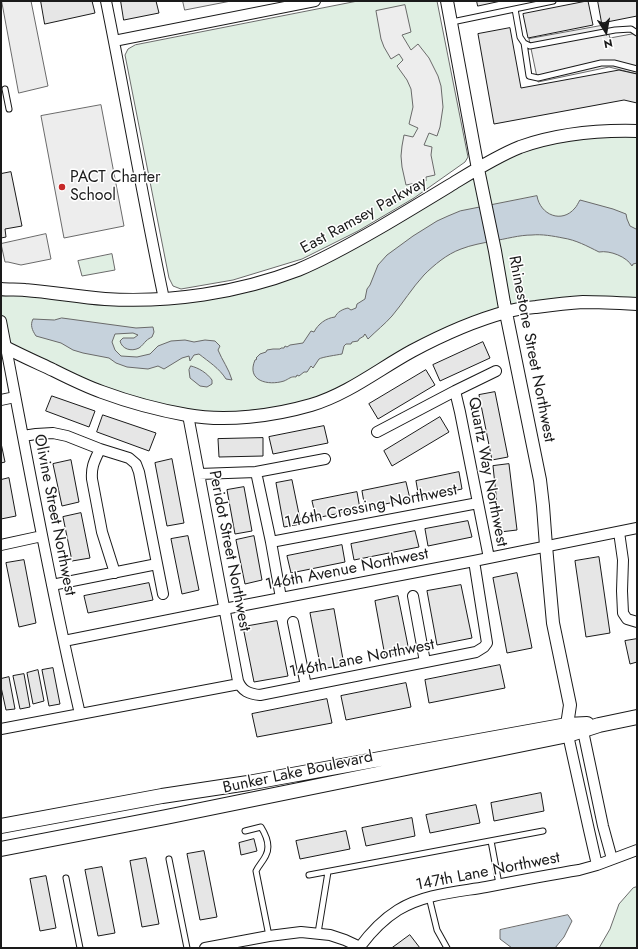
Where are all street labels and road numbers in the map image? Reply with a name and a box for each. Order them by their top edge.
street label: East Ramsey Parkway [298,173,430,259]
street label: Rhinestone Street Northwest [503,254,559,444]
street label: Quartz Way Northwest [463,396,511,548]
street label: Olivine Street Northwest [29,433,79,597]
street label: Peridot Street Northwest [204,469,254,633]
street label: 146th Crossing Northwest [283,481,459,533]
street label: 146th Avenue Northwest [264,545,430,595]
street label: 146th Lane Northwest [288,636,436,682]
street label: Bunker Lake Boulevard [221,748,375,798]
street label: 147th Lane Northwest [414,849,562,895]

